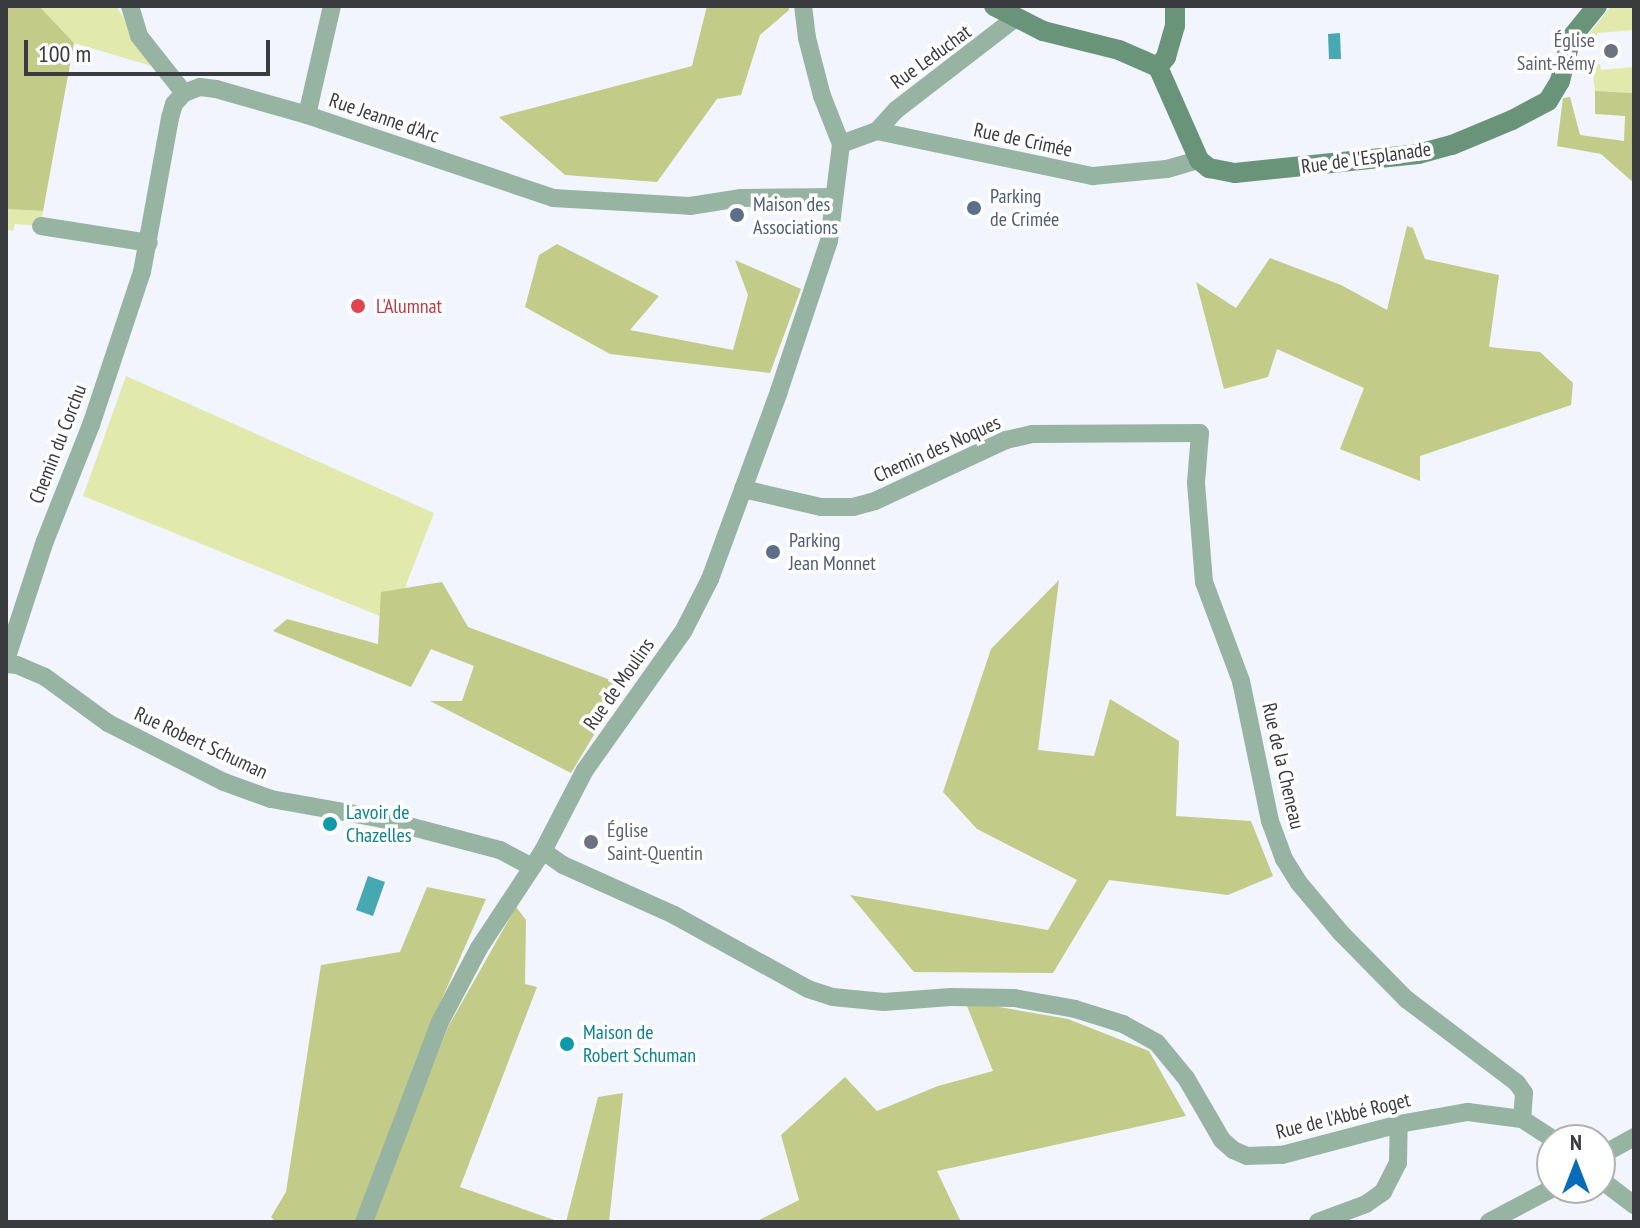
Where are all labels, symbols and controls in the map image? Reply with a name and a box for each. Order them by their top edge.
street label: Rue Leduchat [886,20,976,94]
scale bar [28,24,274,74]
place label: Église Saint-Rémy [1517,28,1595,75]
text: 100 m [38,38,91,69]
marker: Église Saint-Rémy [1602,42,1620,60]
street label: Rue Jeanne d'Arc [326,88,442,148]
street label: Rue de Crimée [972,118,1074,162]
street label: Rue de l'Esplanade [1300,137,1432,179]
place label: Parking de Crimée [990,184,1059,231]
place label: Maison des Associations [753,192,838,239]
marker: Parking de Crimée [965,199,983,217]
marker: Maison des Associations [728,206,746,224]
place label: L'Alumnat [376,294,442,318]
marker: L'Alumnat [347,295,369,317]
street label: Chemin du Corchu [24,381,92,507]
street label: Chemin des Noques [870,410,1004,488]
place label: Parking Jean Monnet [789,528,876,575]
marker: Parking Jean Monnet [764,543,782,561]
street label: Rue de Moulins [579,633,659,735]
street label: Rue de la Cheneau [1257,701,1309,831]
street label: Rue Robert Schuman [131,702,271,784]
place label: Lavoir de Chazelles [346,800,412,847]
marker: Lavoir de Chazelles [321,815,339,833]
place label: Église Saint-Quentin [607,818,703,865]
marker: Église Saint-Quentin [582,833,600,851]
place label: Maison de Robert Schuman [583,1020,696,1067]
marker: Maison de Robert Schuman [558,1035,576,1053]
street label: Rue de l'Abbé Roget [1273,1088,1413,1144]
north arrow [1536,1124,1616,1204]
text: N [1570,1128,1582,1156]

